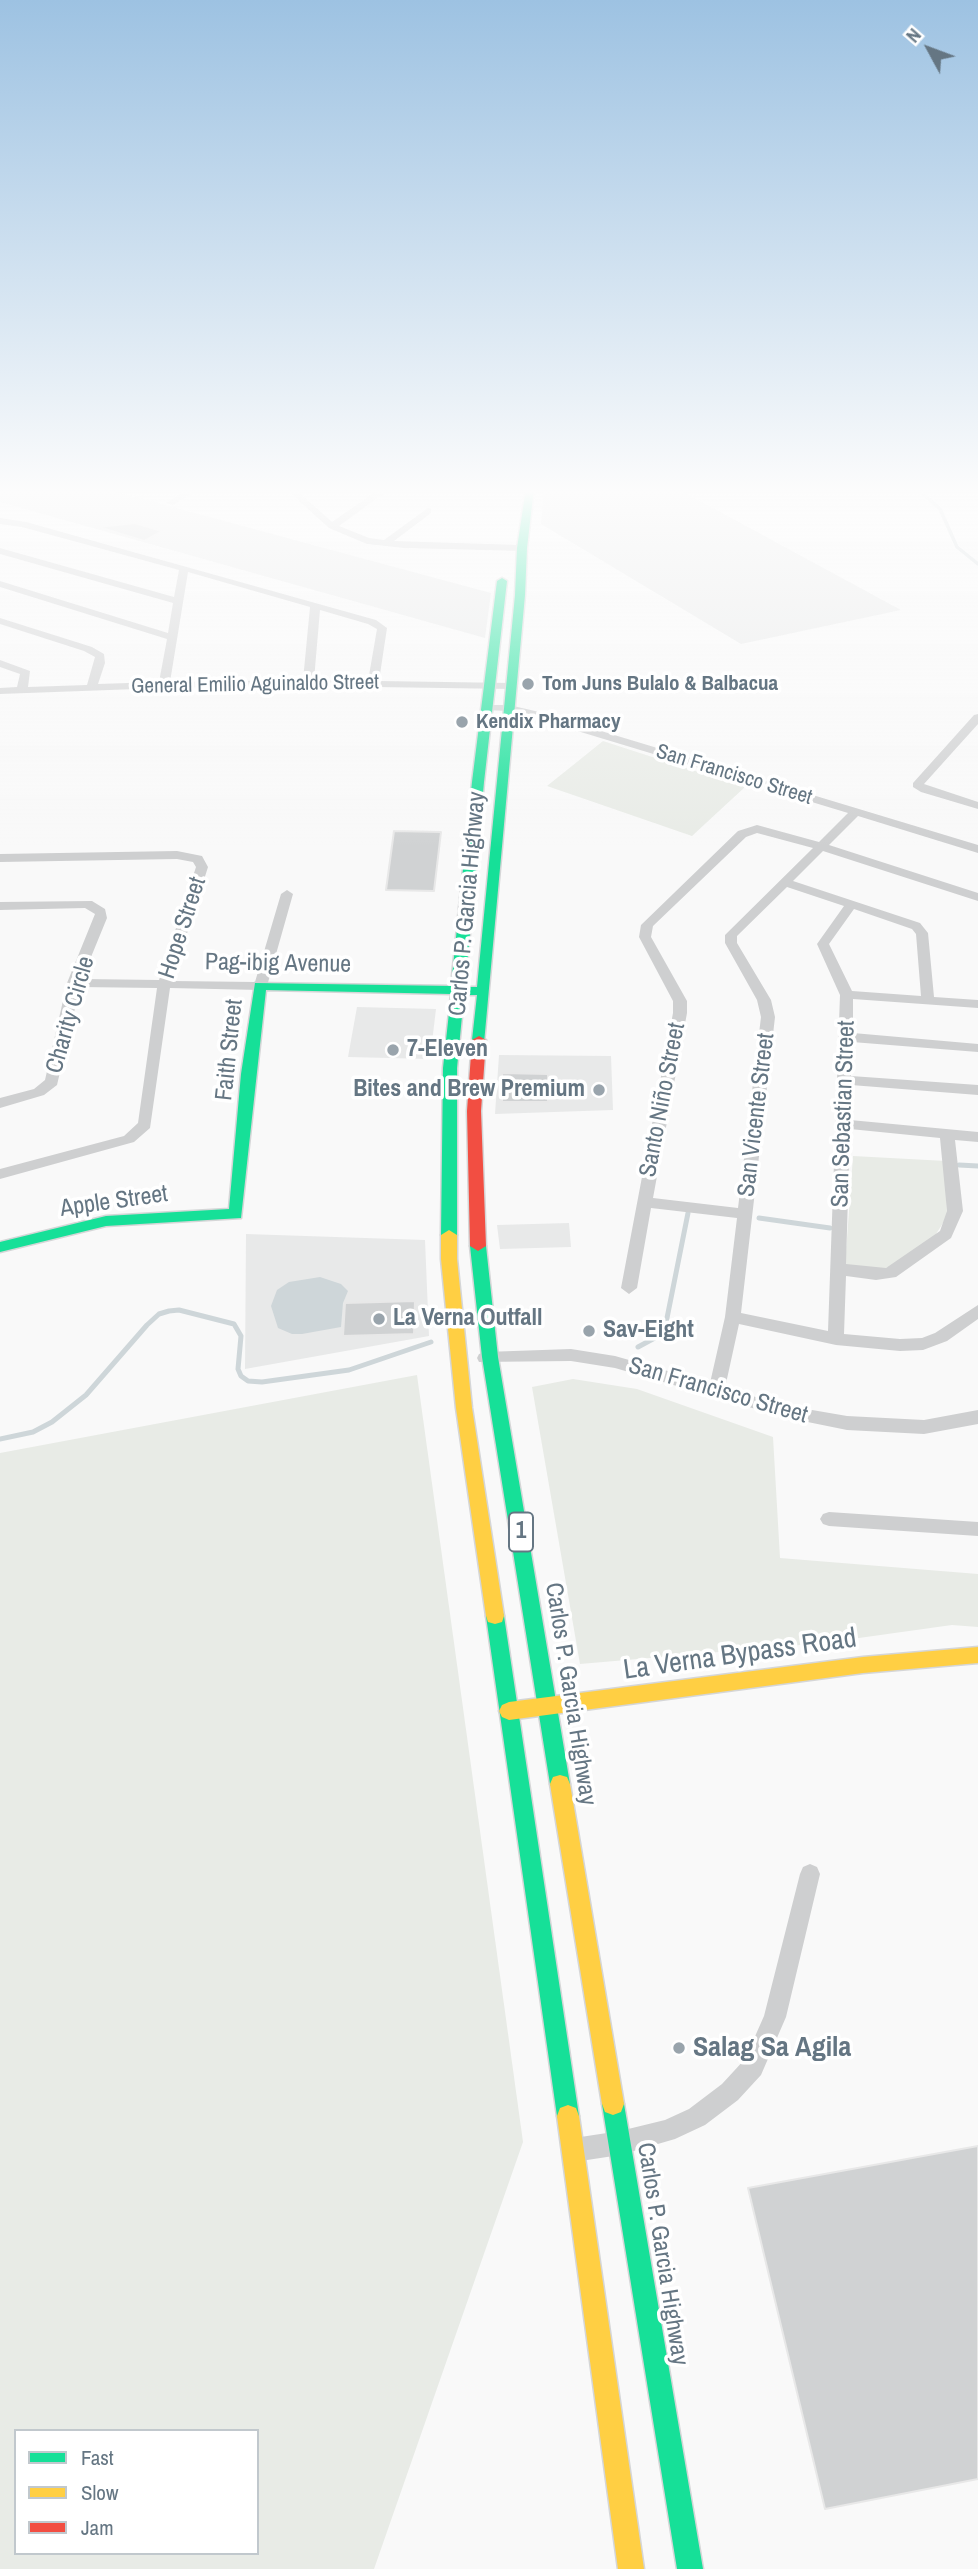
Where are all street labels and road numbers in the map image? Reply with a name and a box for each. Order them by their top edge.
street label: General Emilio Aguinaldo Street [131,670,379,700]
street label: San Francisco Street [653,739,815,811]
street label: Carlos P. Garcia Highway [444,791,492,1017]
street label: Hope Street [153,874,213,982]
street label: Pag-ibig Avenue [205,948,351,980]
street label: Charity Circle [41,953,101,1077]
street label: Faith Street [210,998,250,1102]
street label: Santo Niño Street [634,1020,692,1180]
street label: San Sebastian Street [826,1020,862,1208]
street label: San Vicente Street [733,1031,781,1199]
street label: Apple Street [58,1180,170,1224]
street label: San Francisco Street [625,1352,811,1430]
road number: 1 [509,1512,533,1552]
street label: Carlos P. Garcia Highway [538,1581,602,1807]
street label: La Verna Bypass Road [621,1622,859,1688]
street label: Carlos P. Garcia Highway [630,2141,694,2367]

